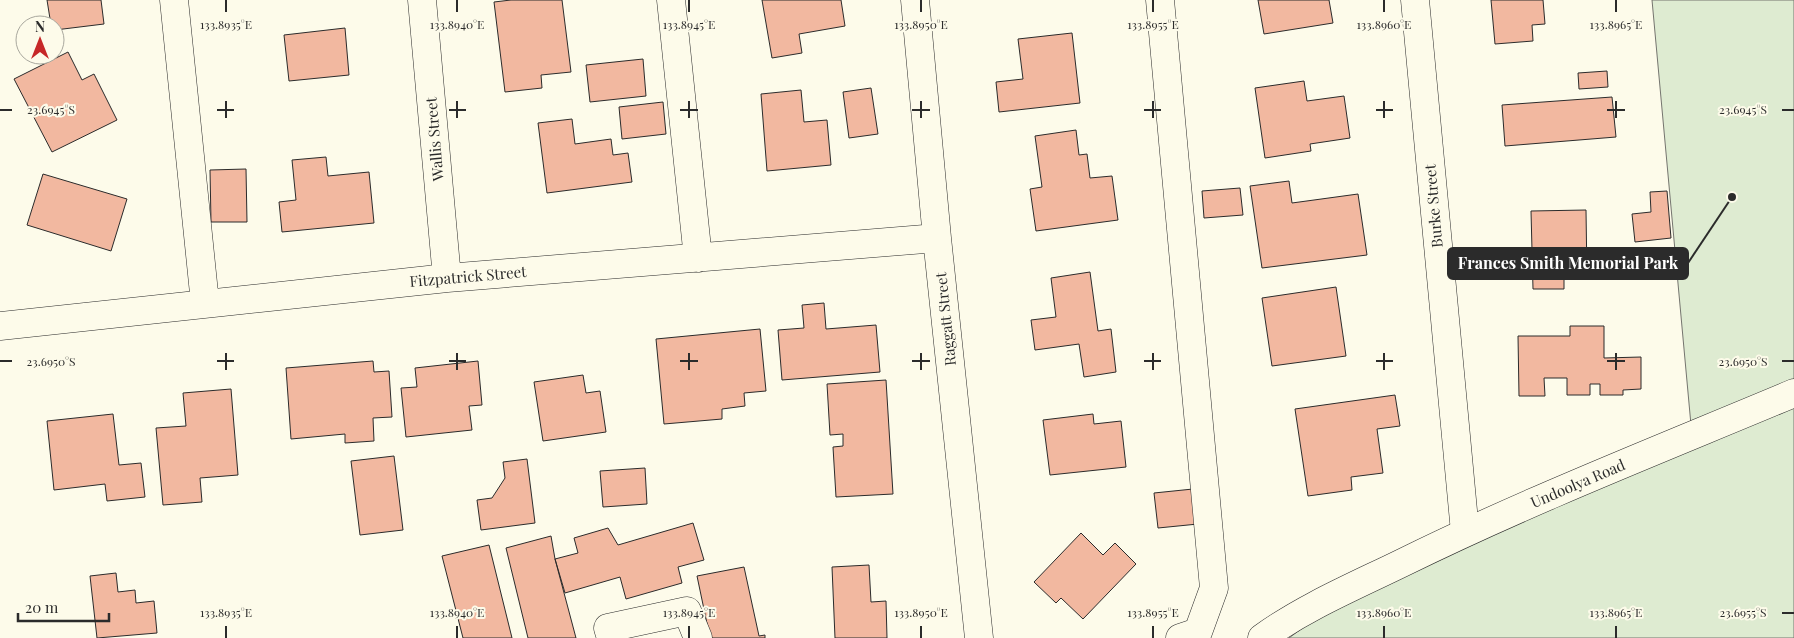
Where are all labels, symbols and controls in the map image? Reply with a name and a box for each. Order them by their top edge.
north arrow [15,15,65,65]
text: 133.8935°E [200,16,252,32]
text: 133.8940°E [430,16,484,32]
text: 133.8945°E [663,16,715,32]
text: 133.8950°E [894,16,948,32]
text: 133.8955°E [1127,16,1179,32]
text: 133.8960°E [1357,16,1411,32]
text: 133.8965°E [1590,16,1642,32]
text: N [35,17,45,36]
street label: Wallis Street [420,96,448,183]
text: 23.6945°S [27,101,75,117]
text: 23.6945°S [1719,101,1767,117]
street label: Burke Street [1419,163,1447,249]
callout: Frances Smith Memorial Park [1448,248,1688,279]
text: Frances Smith Memorial Park [1458,252,1679,273]
street label: Fitzpatrick Street [409,261,528,291]
street label: Raggatt Street [930,271,960,367]
text: 23.6950°S [27,353,75,369]
text: 23.6950°S [1719,353,1767,369]
street label: Undoolya Road [1527,454,1628,512]
scale bar [18,590,109,622]
text: 20 m [25,597,59,617]
text: 133.8935°E [200,604,252,620]
text: 133.8940°E [430,604,484,620]
text: 133.8945°E [663,604,715,620]
text: 133.8950°E [894,604,948,620]
text: 133.8955°E [1127,604,1179,620]
text: 133.8960°E [1357,604,1411,620]
text: 133.8965°E [1590,604,1642,620]
text: 23.6955°S [1720,604,1766,620]

